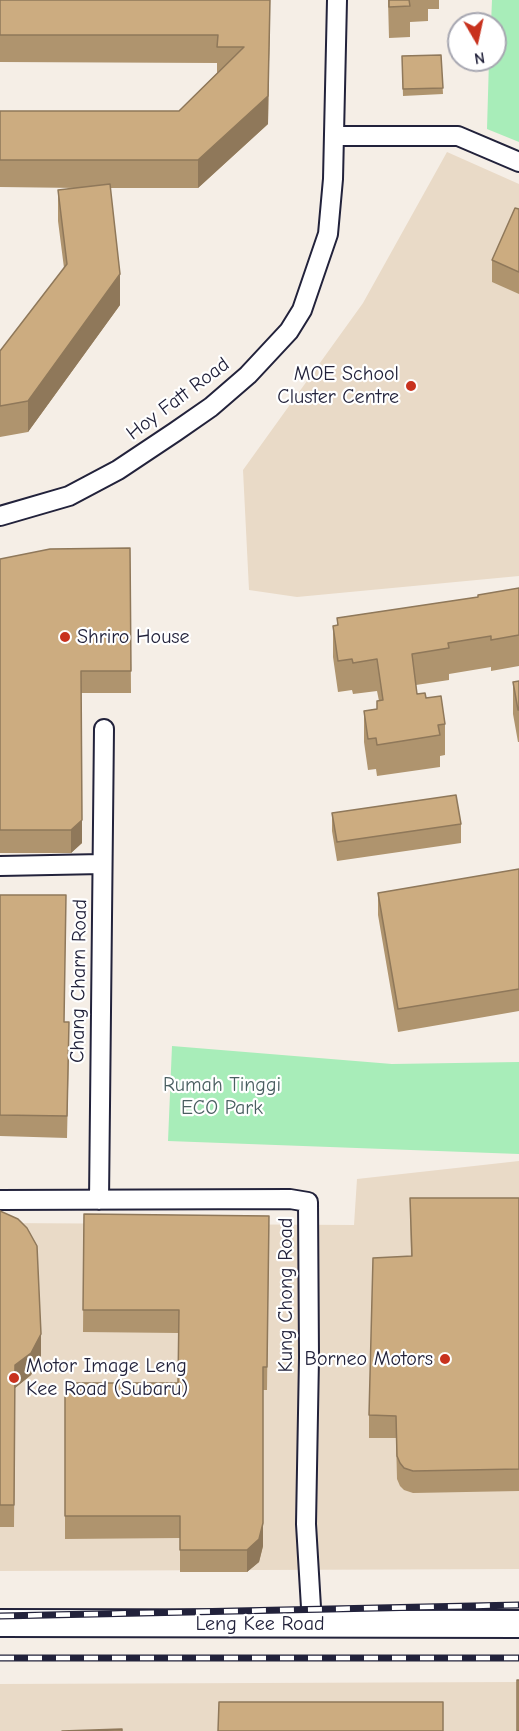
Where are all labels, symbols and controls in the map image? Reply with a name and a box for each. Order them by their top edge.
north arrow [447,12,507,72]
text: N [473,48,486,68]
street label: Hoy Fatt Road [122,353,234,445]
place label: MOE School Cluster Centre [277,362,399,409]
marker: MOE School Cluster Centre [404,379,418,393]
place label: Shriro House [77,625,190,649]
marker: Shriro House [58,630,72,644]
street label: Chang Charn Road [66,899,92,1063]
park label: Rumah Tinggi ECO Park [163,1073,281,1120]
street label: Kung Chong Road [274,1218,298,1372]
place label: Borneo Motors [305,1347,433,1371]
marker: Borneo Motors [438,1352,452,1366]
place label: Motor Image Leng Kee Road (Subaru) [26,1354,188,1401]
marker: Motor Image Leng Kee Road (Subaru) [7,1371,21,1385]
street label: Leng Kee Road [195,1612,325,1636]

